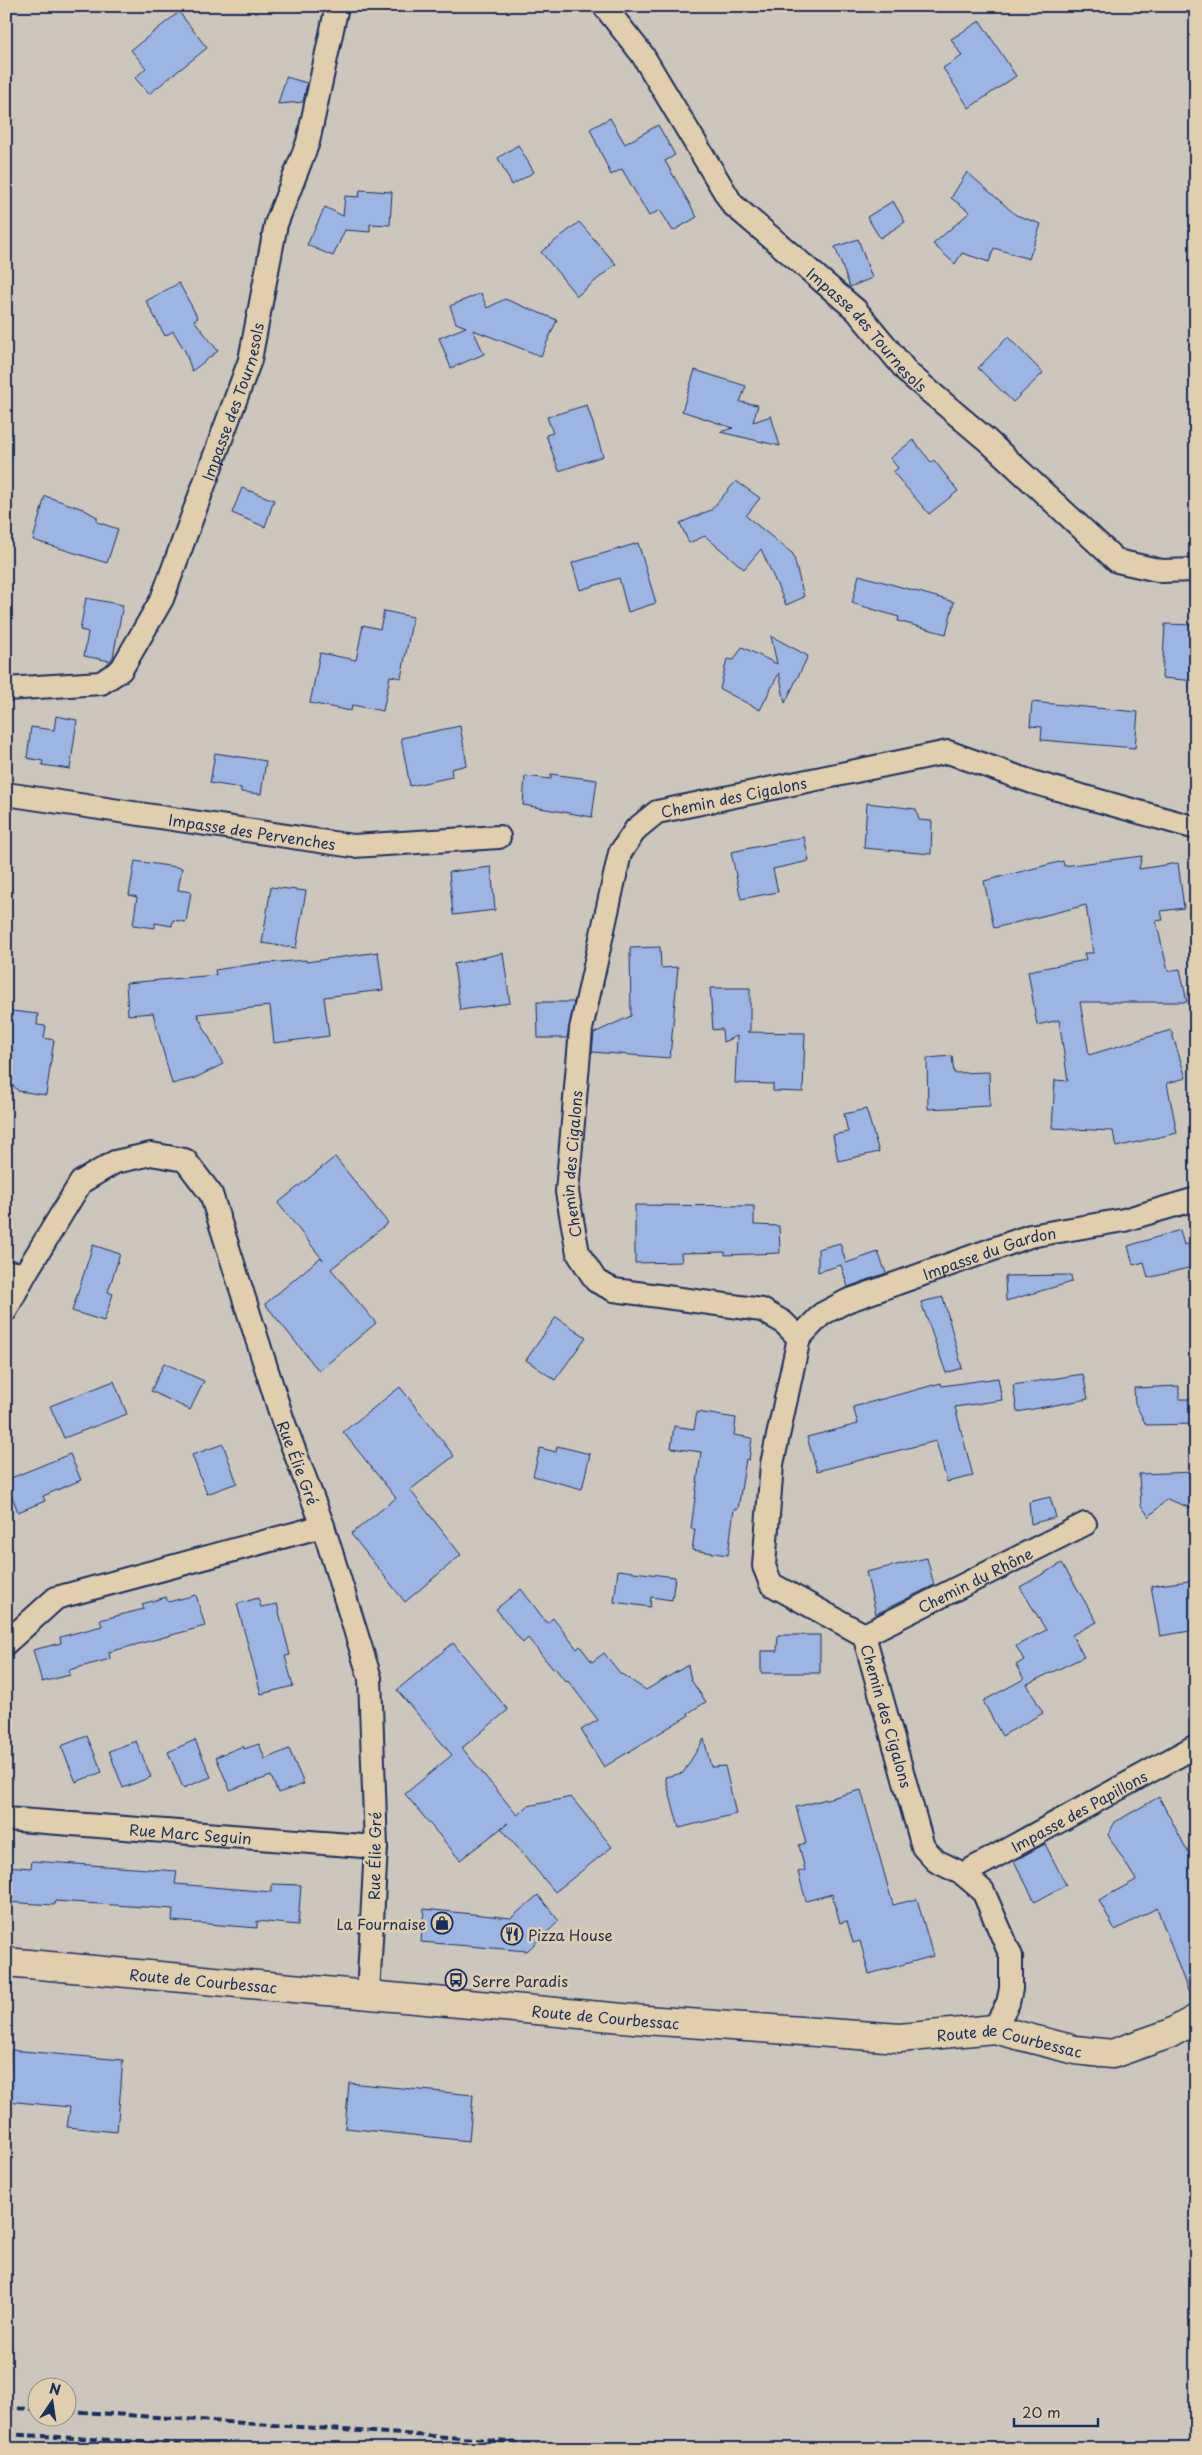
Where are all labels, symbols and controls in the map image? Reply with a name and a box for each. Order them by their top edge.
street label: Impasse des Tournesols [802,262,933,397]
street label: Impasse des Tournesols [195,320,268,484]
street label: Chemin des Cigalons [659,770,809,822]
street label: Impasse des Pervenches [167,807,337,855]
street label: Chemin des Cigalons [555,1089,587,1240]
street label: Impasse du Gardon [919,1220,1058,1285]
street label: Rue Élie Gré [272,1417,325,1508]
street label: Chemin du Rhône [913,1541,1036,1618]
street label: Chemin des Cigalons [855,1642,919,1791]
street label: Impasse des Papillons [1006,1764,1151,1857]
street label: Rue Élie Gré [362,1811,386,1900]
street label: Rue Marc Seguin [129,1817,252,1849]
shop icon: La Fournaise [430,1911,454,1935]
place label: La Fournaise [336,1912,426,1935]
restaurant icon: Pizza House [500,1922,524,1946]
place label: Pizza House [528,1923,613,1946]
street label: Route de Courbessac [128,1962,278,1998]
bus stop icon: Serre Paradis [444,1968,468,1992]
place label: Serre Paradis [472,1969,568,1992]
street label: Route de Courbessac [531,1998,680,2034]
street label: Route de Courbessac [935,2017,1083,2062]
text: N [47,2377,63,2400]
north arrow [28,2378,78,2428]
scale bar [1014,2395,1098,2427]
text: 20 m [1022,2400,1061,2423]

